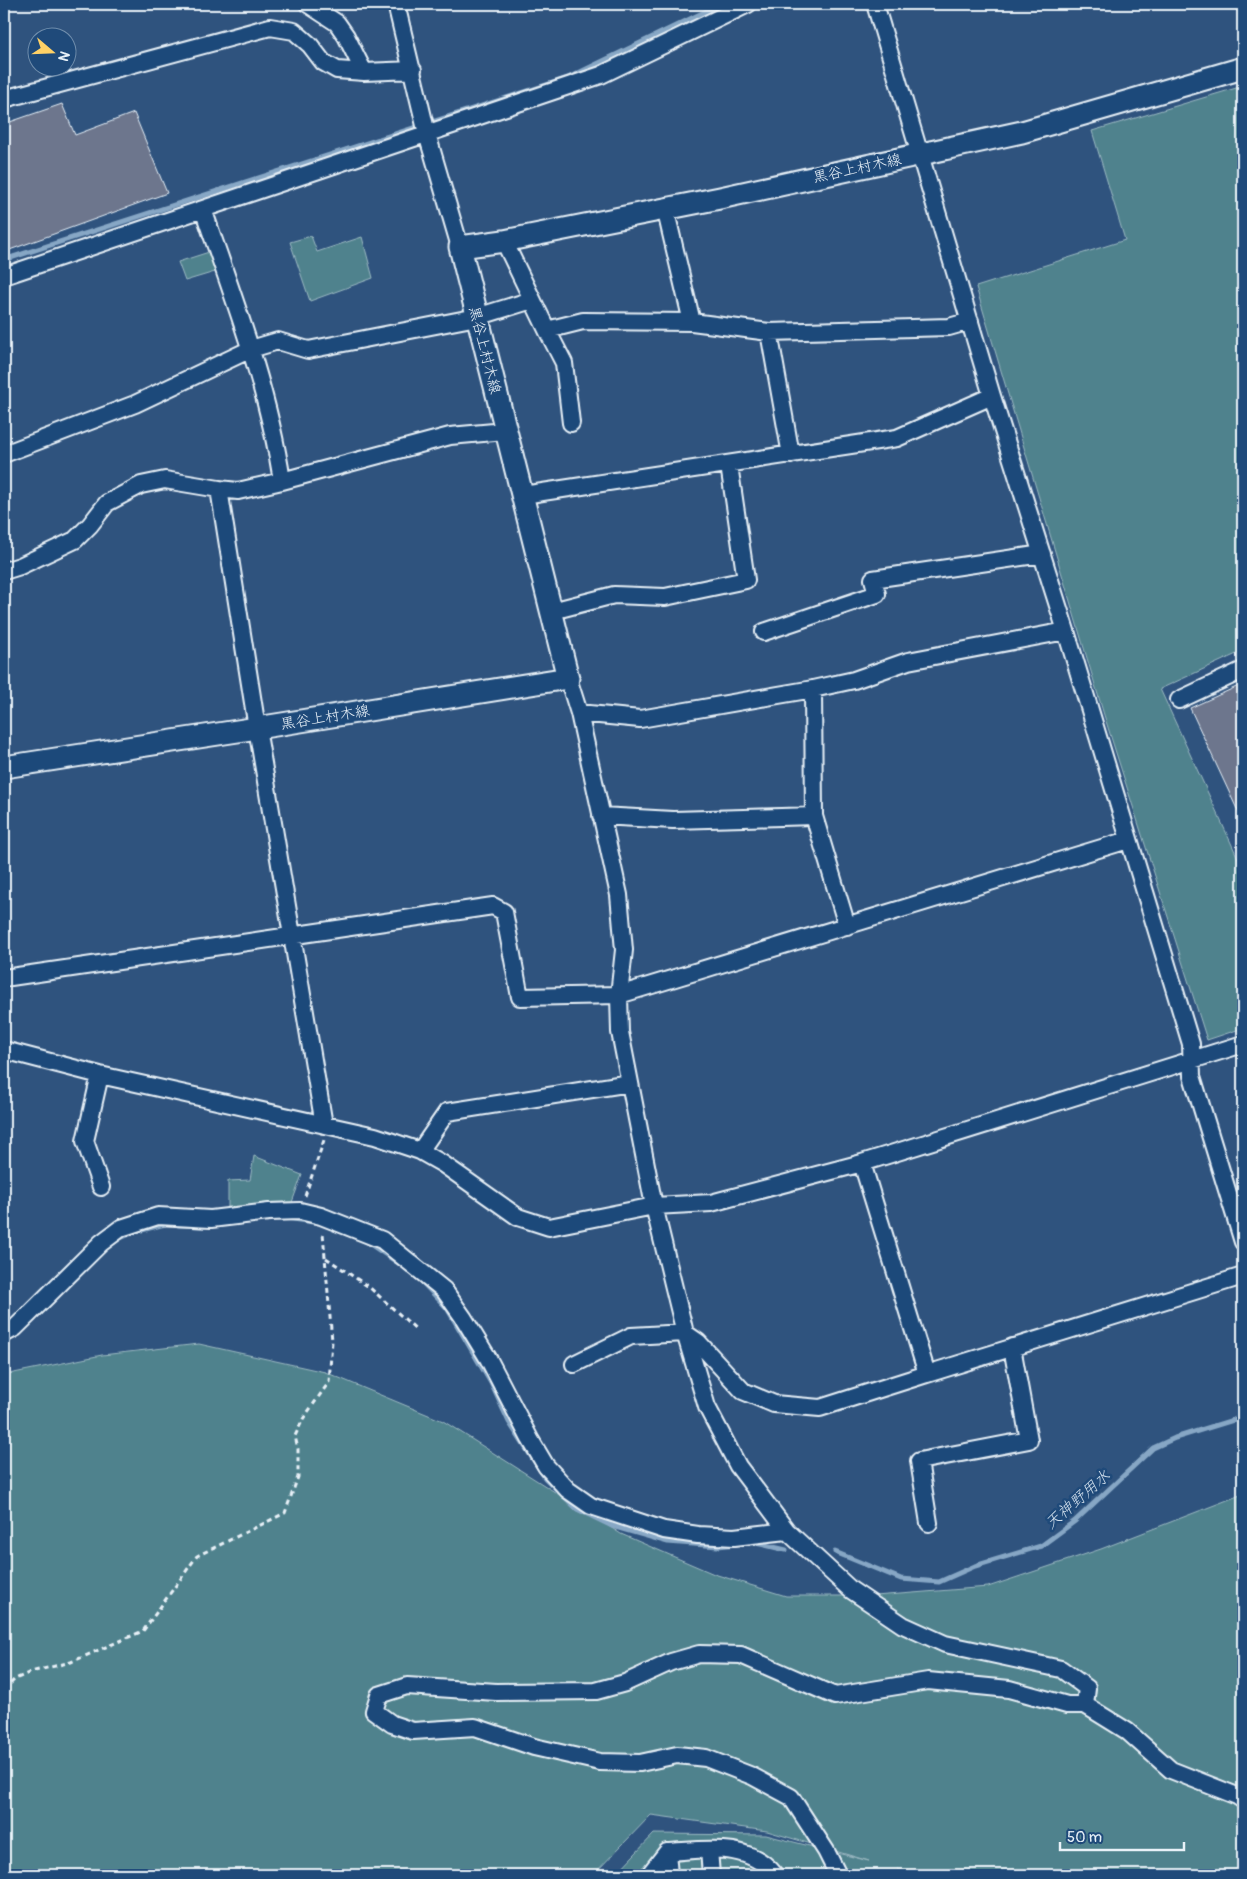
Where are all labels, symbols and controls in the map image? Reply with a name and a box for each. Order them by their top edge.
north arrow [28,28,78,78]
text: N [54,49,73,63]
street label: 黒谷上村木線 [811,150,903,187]
street label: 黒谷上村木線 [464,304,505,396]
street label: 黒谷上村木線 [279,701,371,734]
water label: 天神野用水 [1041,1466,1114,1534]
scale bar [1060,1819,1183,1851]
text: 50 m [1067,1828,1102,1847]

